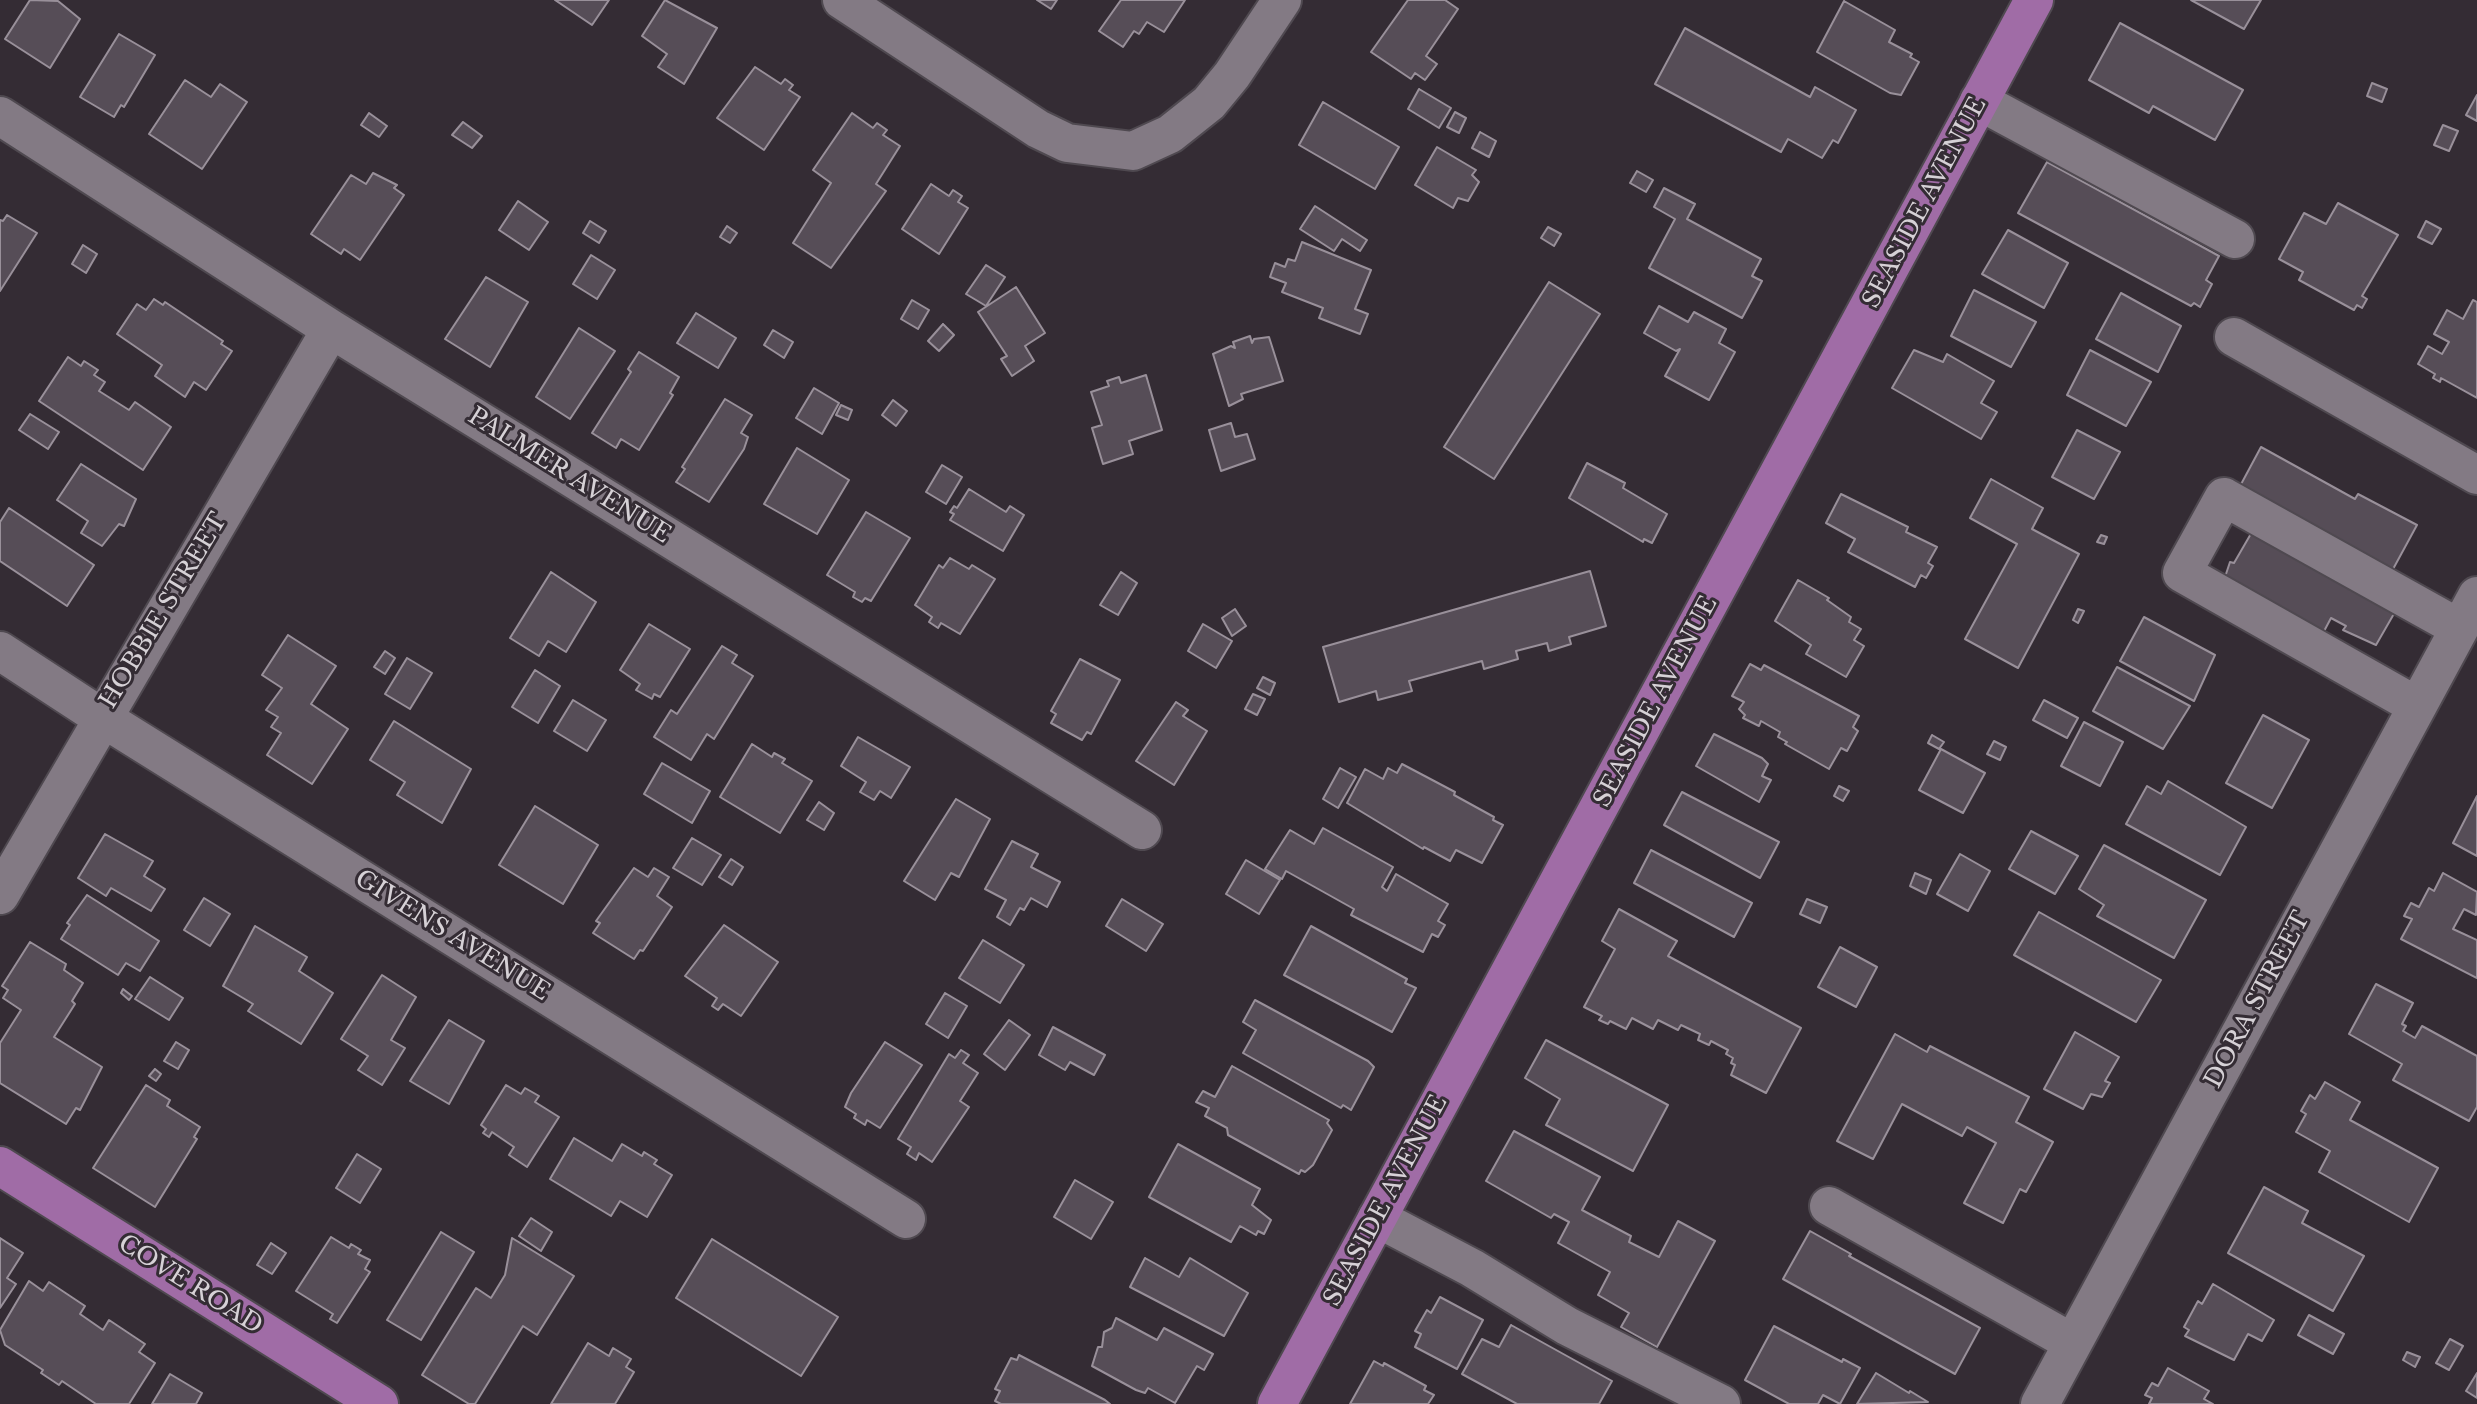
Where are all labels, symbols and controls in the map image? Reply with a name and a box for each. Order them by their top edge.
street label: SEASIDE AVENUE [1857,93,1993,313]
street label: PALMER AVENUE [463,402,675,550]
street label: HOBBIE STREET [94,508,234,714]
street label: SEASIDE AVENUE [1588,592,1724,812]
street label: GIVENS AVENUE [350,865,554,1007]
street label: DORA STREET [2199,907,2317,1093]
street label: SEASIDE AVENUE [1318,1091,1454,1311]
street label: COVE ROAD [113,1229,267,1341]

